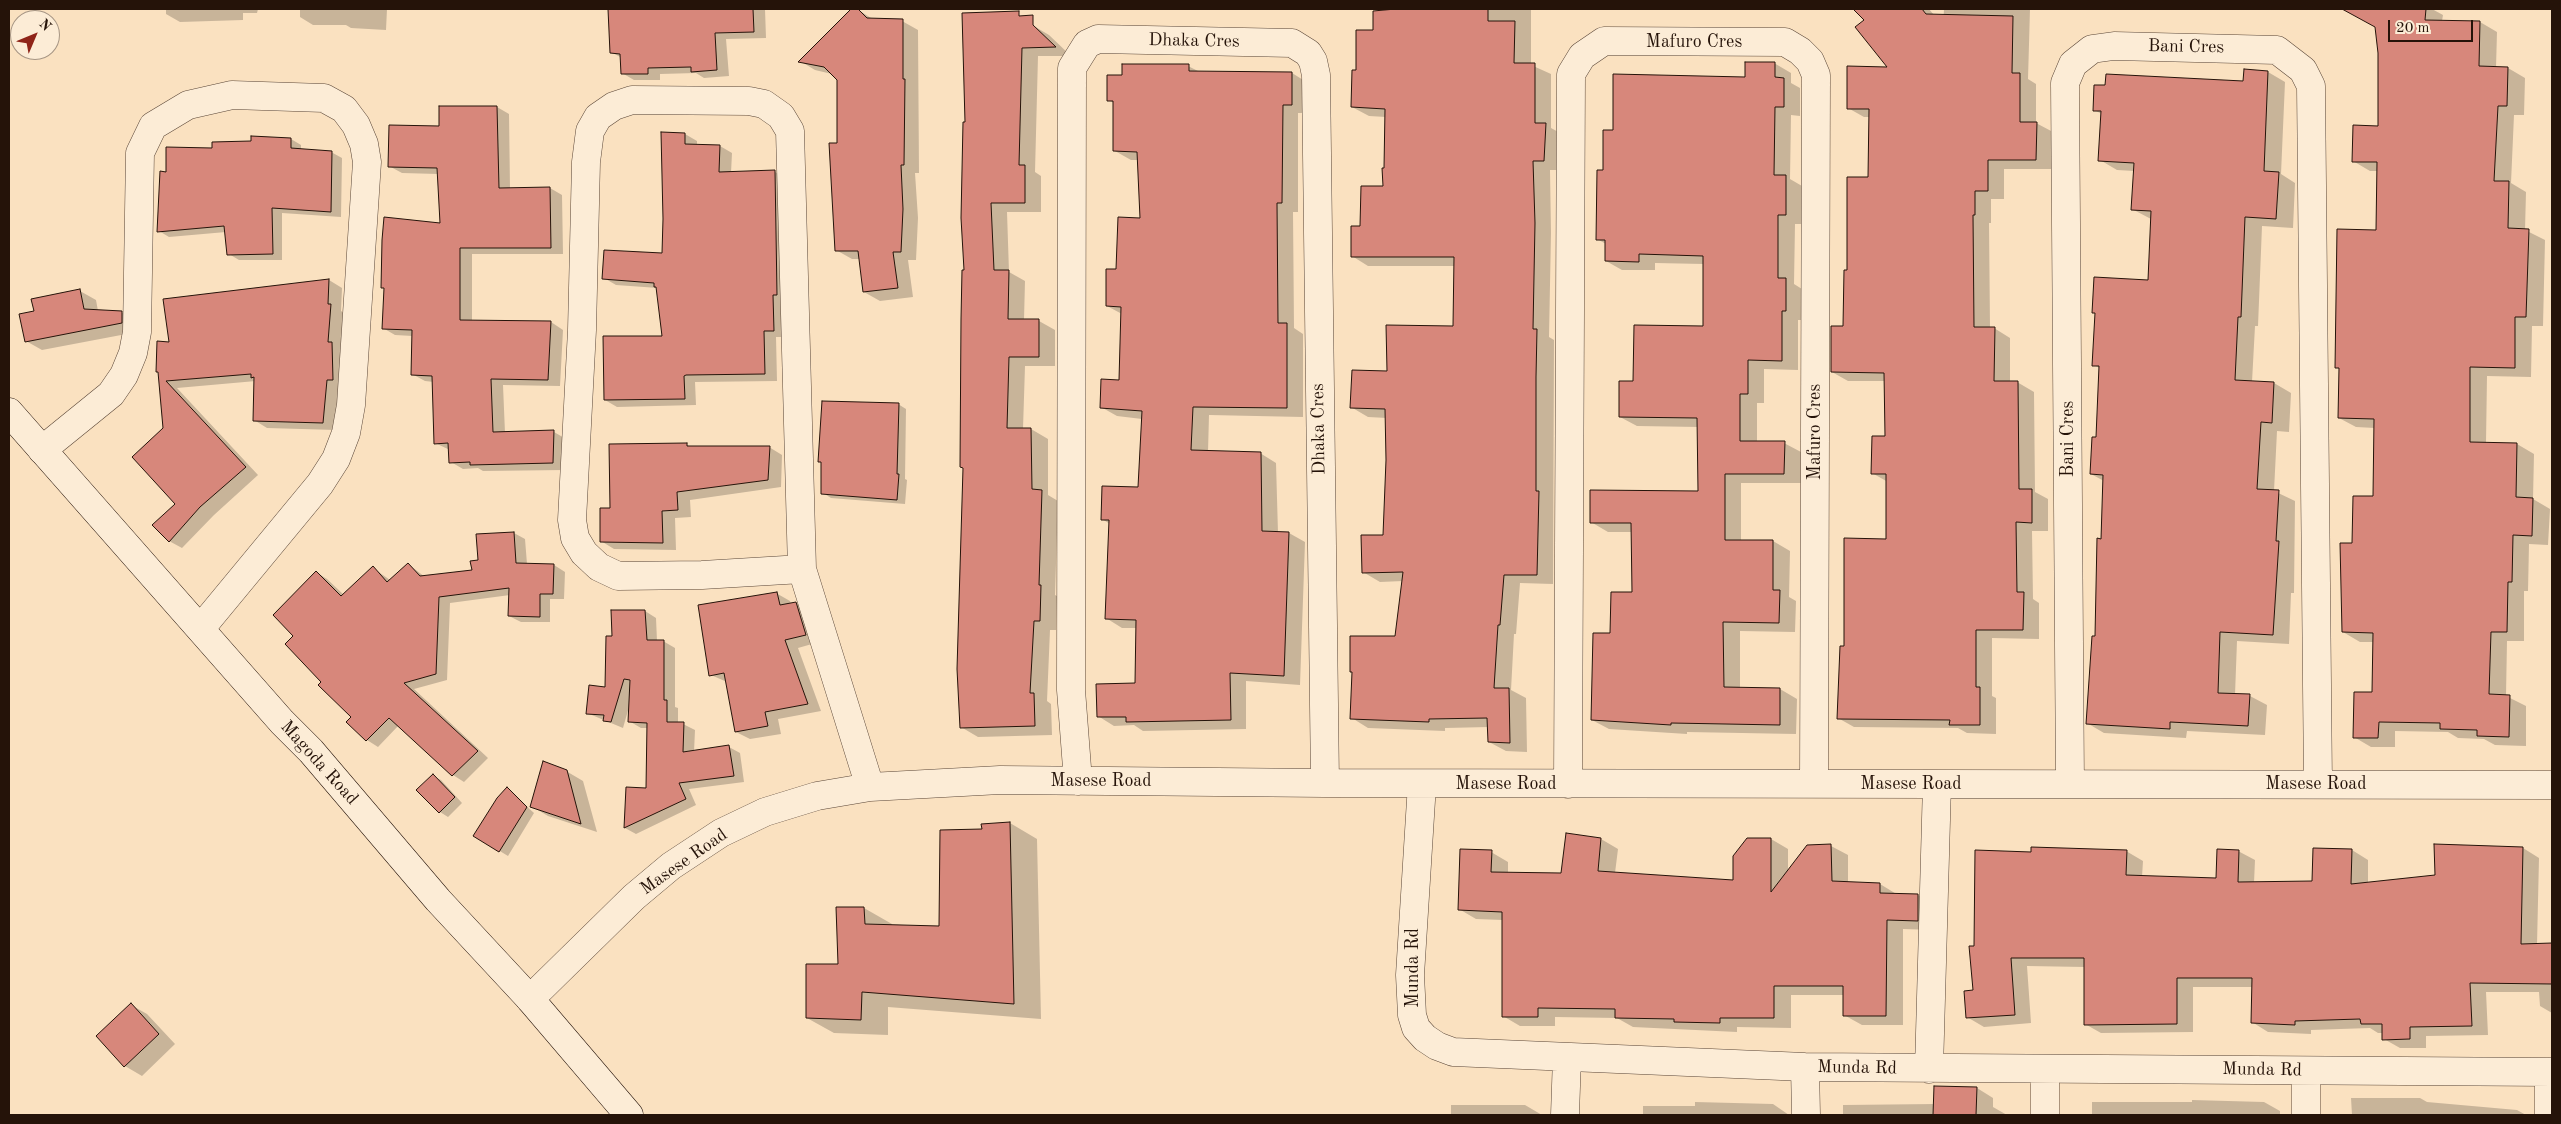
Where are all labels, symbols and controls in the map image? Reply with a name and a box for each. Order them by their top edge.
north arrow [10,10,60,60]
scale bar [2391,10,2476,42]
text: N [36,16,54,34]
text: 20 m [2396,21,2430,36]
street label: Dhaka Cres [1148,29,1240,53]
street label: Mafuro Cres [1646,31,1742,53]
street label: Bani Cres [2148,36,2224,58]
street label: Dhaka Cres [1307,383,1331,475]
street label: Mafuro Cres [1804,384,1826,480]
street label: Bani Cres [2057,401,2079,477]
street label: Magoda Road [275,716,363,810]
street label: Masese Road [1050,770,1152,792]
street label: Masese Road [1455,773,1557,795]
street label: Masese Road [1860,773,1962,795]
street label: Masese Road [2265,773,2367,795]
street label: Masese Road [636,824,732,900]
street label: Munda Rd [1402,928,1424,1008]
street label: Munda Rd [1817,1057,1897,1079]
street label: Munda Rd [2222,1059,2302,1081]

